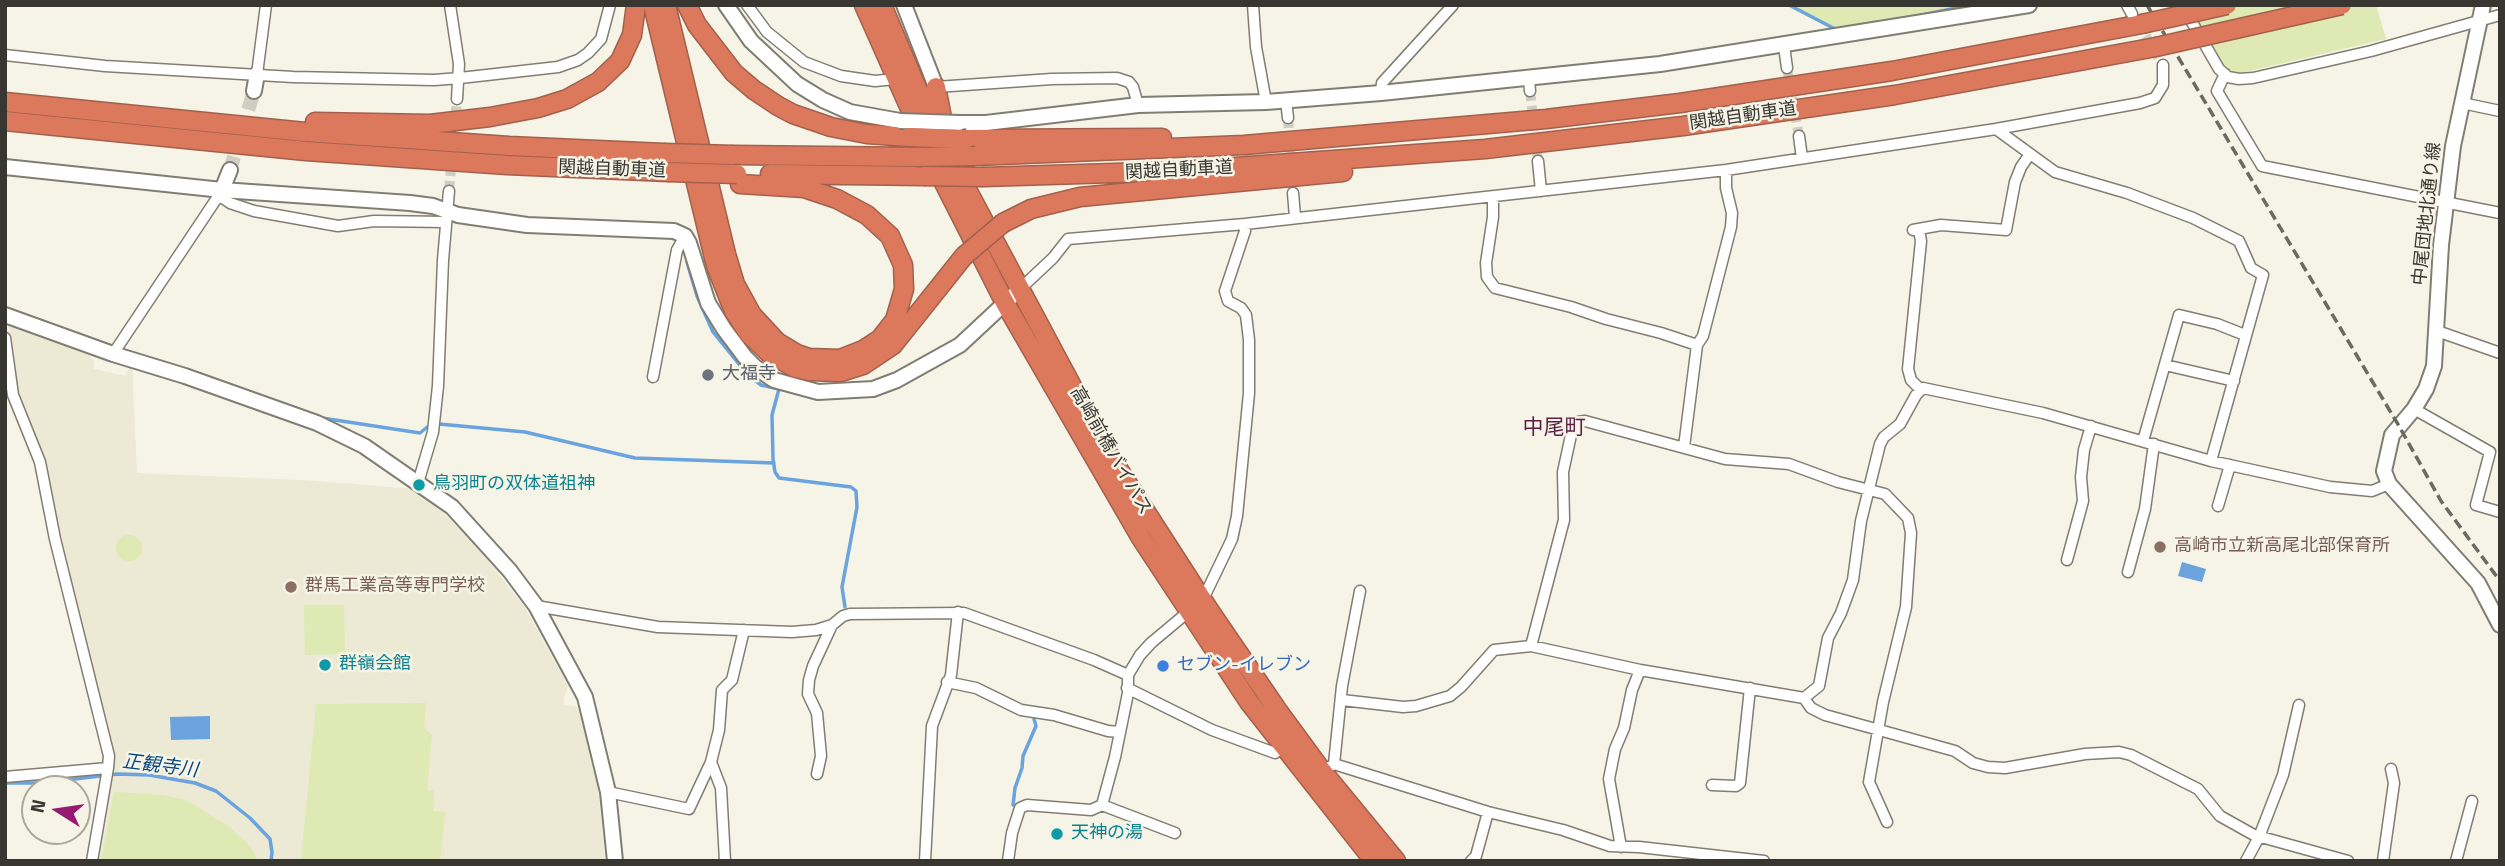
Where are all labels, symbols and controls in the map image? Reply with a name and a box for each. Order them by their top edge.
street label: 関越自動車道 [1688,99,1798,135]
street label: 中尾団地北通り線 [2410,141,2446,287]
street label: 関越自動車道 [558,157,666,183]
street label: 関越自動車道 [1125,157,1233,185]
place label: 大福寺 [722,364,776,386]
marker: 大福寺 [700,367,716,383]
street label: 高崎前橋バイパス [1065,383,1155,519]
district label: 中尾町 [1523,416,1585,442]
place label: 鳥羽町の双体道祖神 [433,474,595,496]
marker: 鳥羽町の双体道祖神 [411,477,427,493]
place label: 高崎市立新高尾北部保育所 [2174,536,2390,558]
marker: 高崎市立新高尾北部保育所 [2152,539,2168,555]
place label: 群馬工業高等専門学校 [305,576,485,598]
marker: 群馬工業高等専門学校 [283,579,299,595]
place label: 群嶺会館 [339,654,411,676]
place label: セブン-イレブン [1177,655,1311,677]
marker: 群嶺会館 [317,657,333,673]
marker: セブン-イレブン [1155,658,1171,674]
water label: 正観寺川 [121,751,199,783]
north arrow [21,775,91,845]
text: N [21,796,52,815]
place label: 天神の湯 [1071,823,1143,845]
marker: 天神の湯 [1049,826,1065,842]

